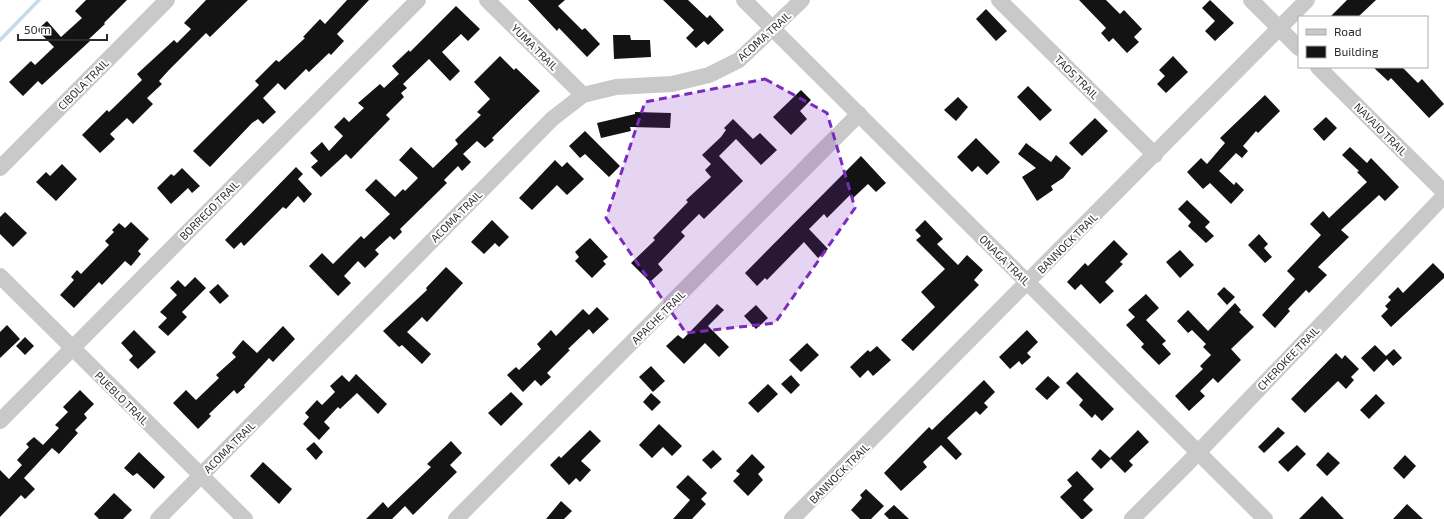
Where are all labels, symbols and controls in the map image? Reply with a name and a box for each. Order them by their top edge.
street label: ACOMA TRAIL [735,8,794,63]
scale bar [18,16,107,42]
legend [1298,16,1428,68]
street label: YUMA TRAIL [509,21,561,73]
text: 50 m [24,22,51,36]
text: Road [1334,24,1362,38]
text: Building [1334,44,1379,58]
street label: TAOS TRAIL [1052,52,1102,102]
street label: CIBOLA TRAIL [55,56,111,112]
street label: NAVAJO TRAIL [1352,100,1410,158]
street label: BORREGO TRAIL [177,177,242,242]
street label: ACOMA TRAIL [428,187,485,244]
street label: BANNOCK TRAIL [1034,210,1100,276]
street label: ONAGA TRAIL [977,232,1033,288]
street label: APACHE TRAIL [629,287,688,346]
street label: CHEROKEE TRAIL [1254,323,1322,393]
street label: PUEBLO TRAIL [93,369,152,428]
street label: ACOMA TRAIL [201,418,258,475]
street label: BANNOCK TRAIL [806,440,872,506]

